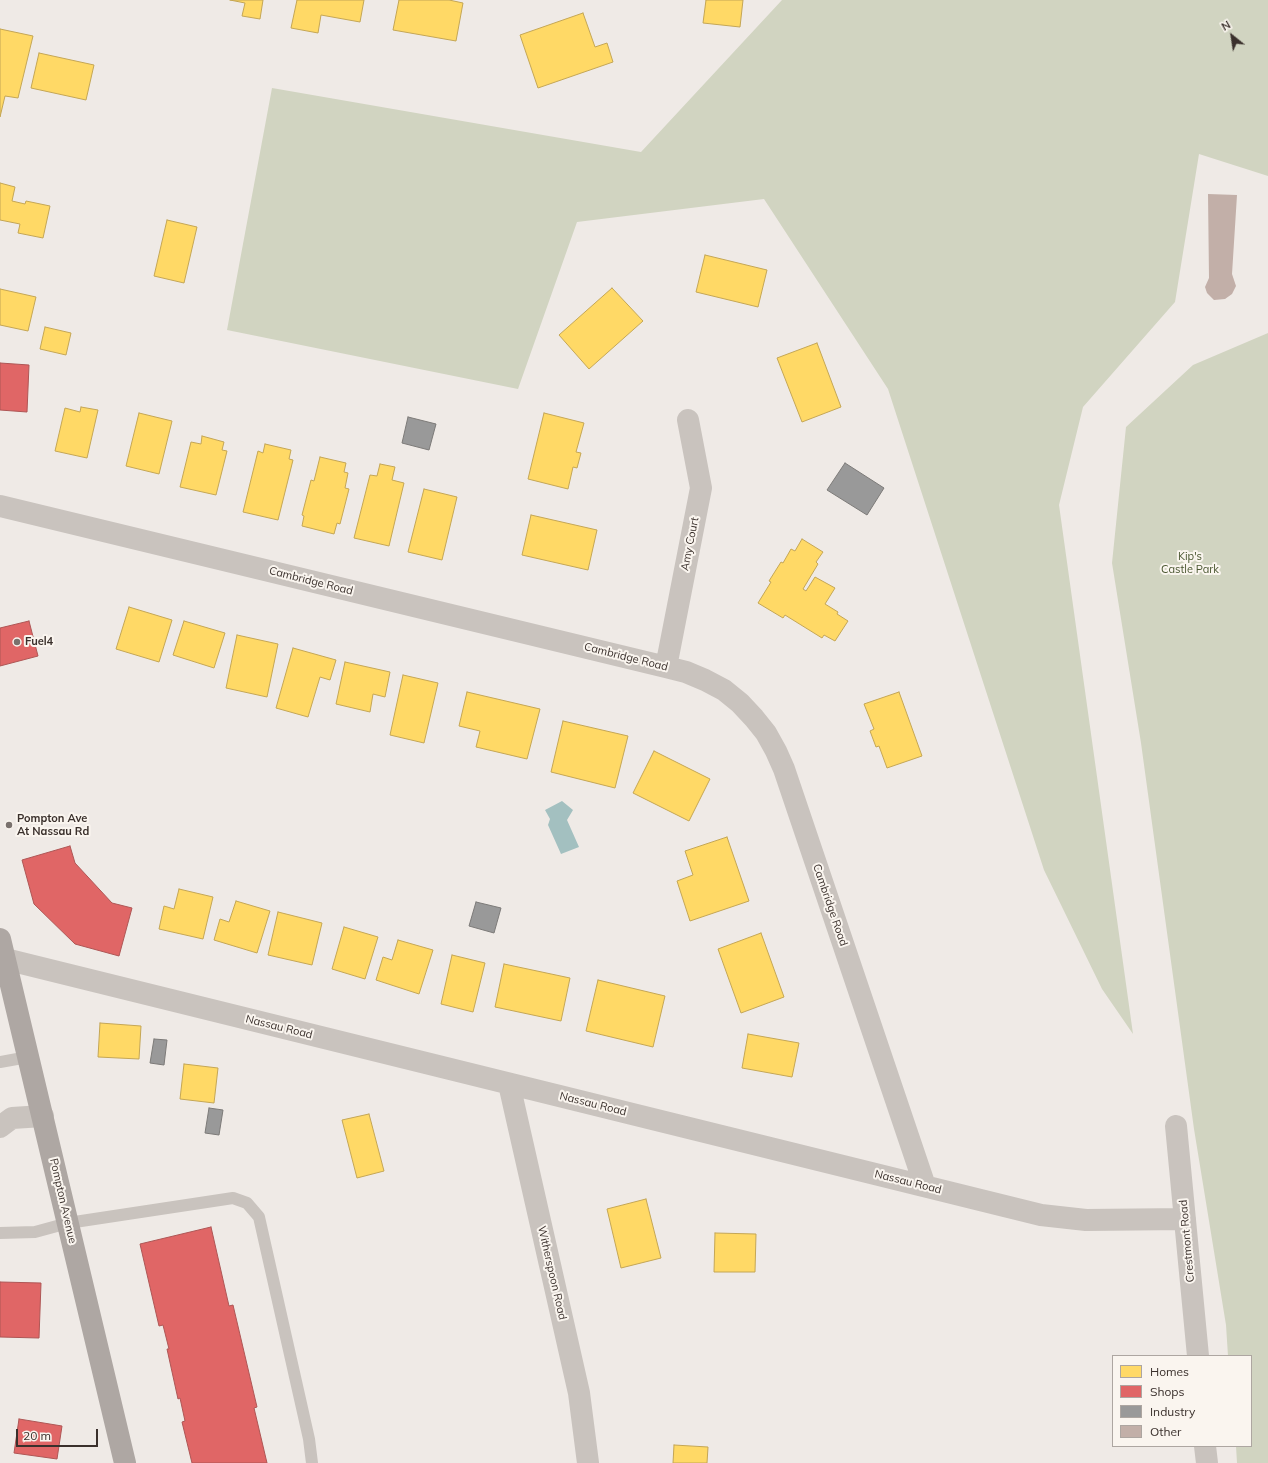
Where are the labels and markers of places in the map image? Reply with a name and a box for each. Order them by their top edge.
place label: Fuel4 [25,635,53,649]
marker: Fuel4 [12,637,22,647]
place label: Pompton Ave At Nassau Rd [17,812,89,838]
marker: Pompton Ave At Nassau Rd [4,820,14,830]

